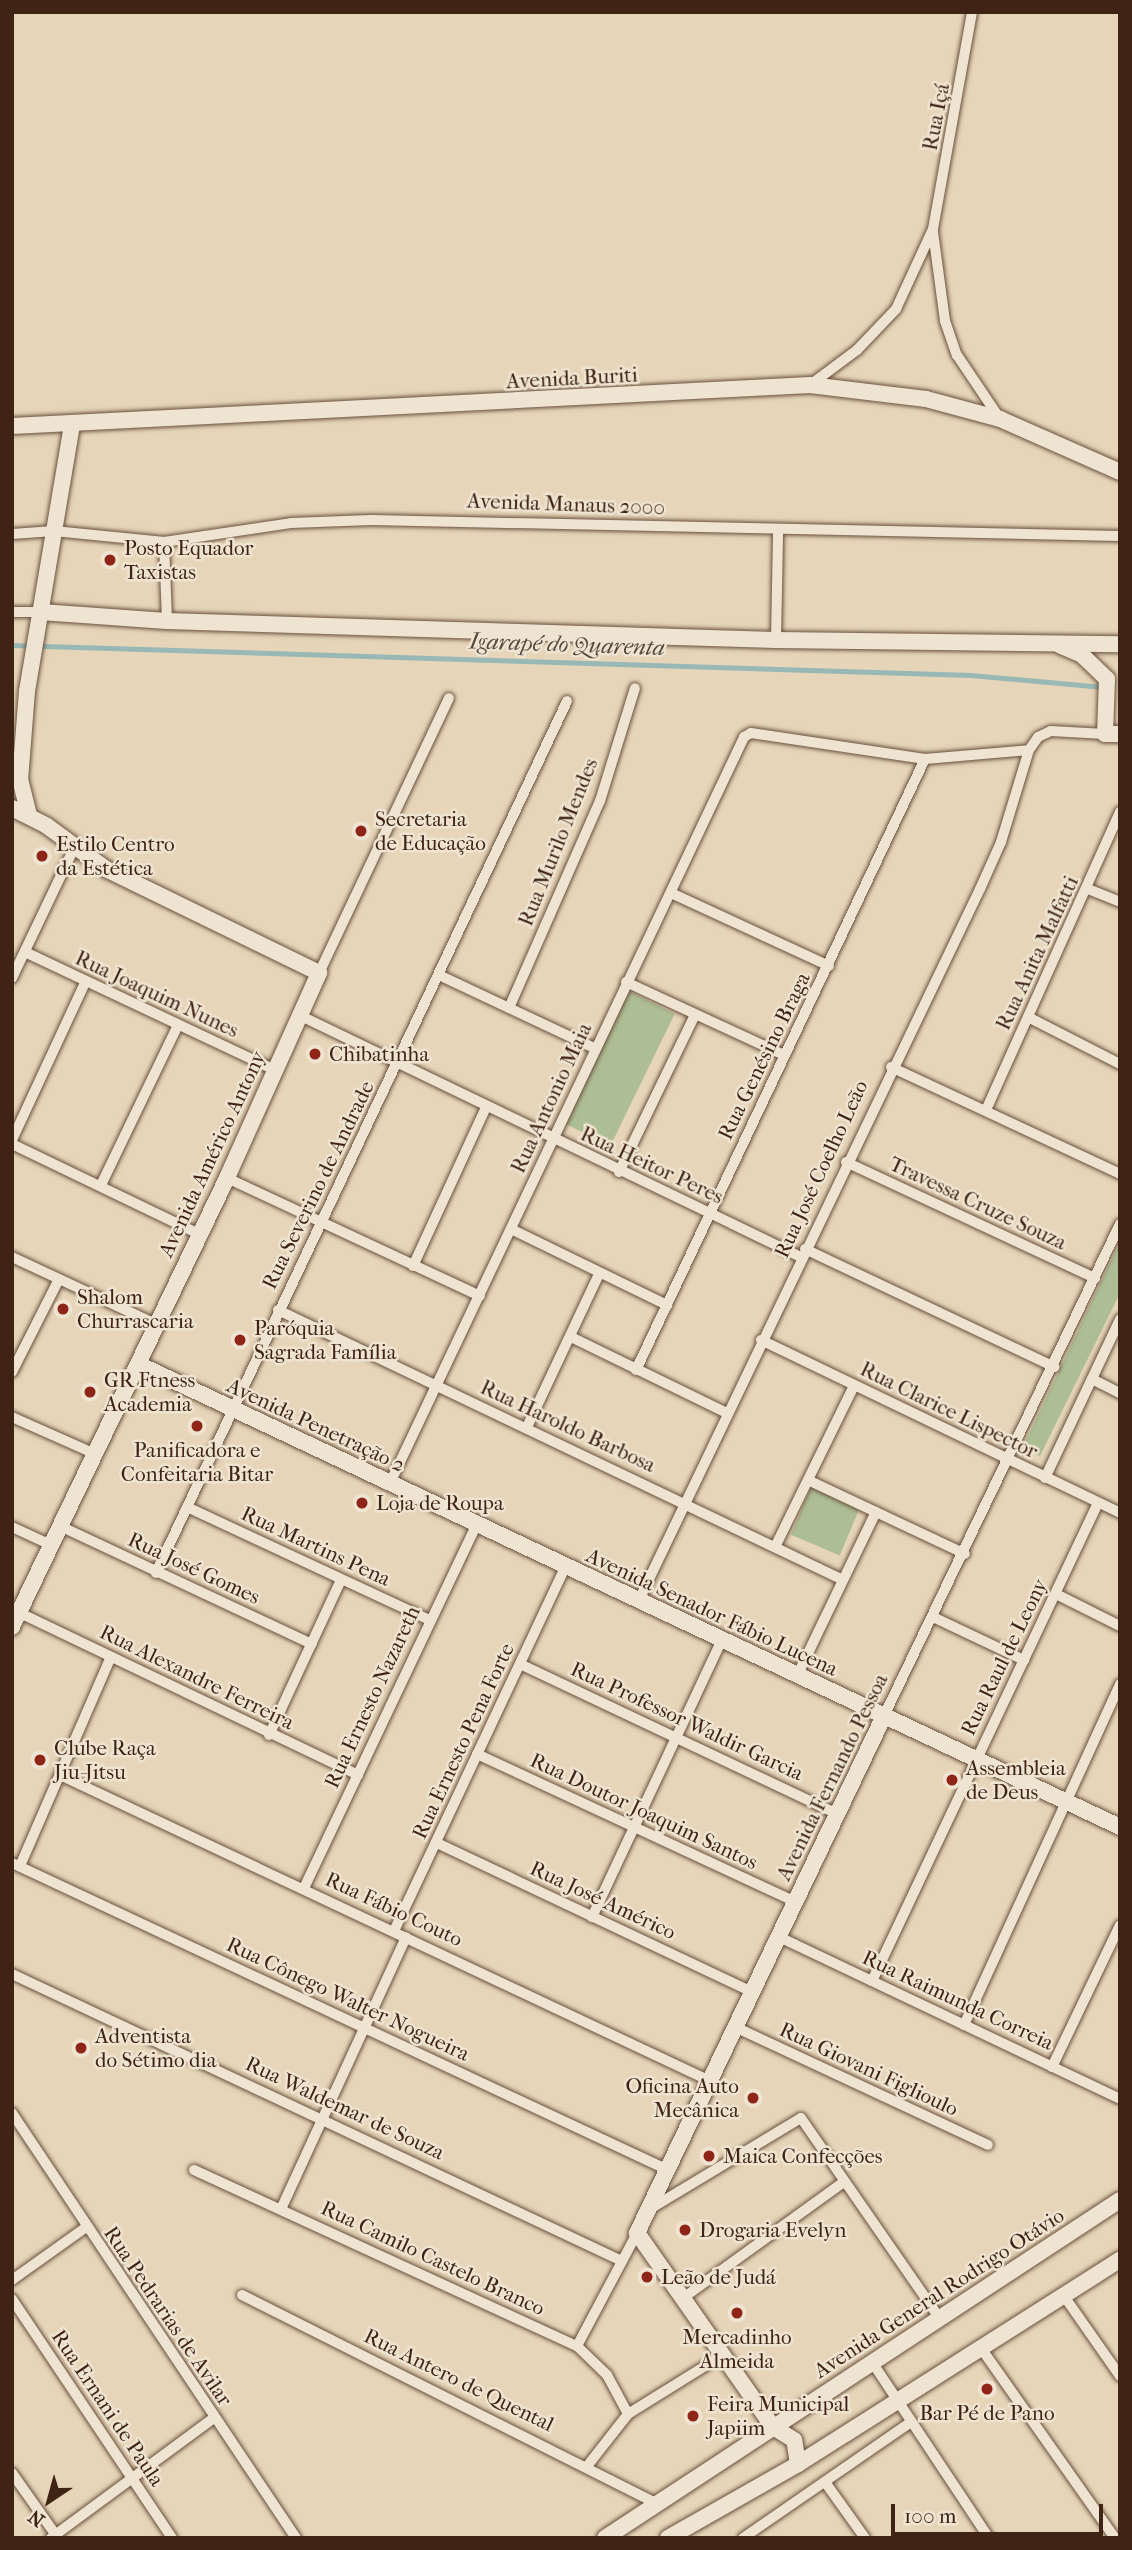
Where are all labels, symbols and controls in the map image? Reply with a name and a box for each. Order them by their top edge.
street label: Rua Içá [917,81,955,153]
street label: Avenida Buriti [506,362,638,394]
street label: Avenida Manaus 2000 [467,488,665,520]
place label: Posto Equador Taxistas [124,535,253,585]
marker: Posto Equador Taxistas [102,552,118,568]
water label: Igarapé do Quarenta [469,628,665,662]
street label: Rua Murilo Mendes [513,754,603,930]
place label: Secretaria de Educação [375,806,486,856]
marker: Secretaria de Educação [353,823,369,839]
place label: Estilo Centro da Estética [56,831,175,881]
marker: Estilo Centro da Estética [34,848,50,864]
street label: Rua Anita Malfatti [990,872,1084,1034]
street label: Rua Joaquim Nunes [71,945,243,1043]
street label: Rua Genésino Braga [713,968,815,1144]
street label: Rua Antonio Maia [505,1019,597,1177]
place label: Chibatinha [329,1041,429,1067]
marker: Chibatinha [307,1046,323,1062]
street label: Avenida Américo Antony [153,1047,271,1261]
street label: Rua José Coelho Leão [769,1076,873,1262]
street label: Rua Severino de Andrade [257,1077,379,1293]
street label: Rua Heitor Peres [577,1121,727,1209]
street label: Travessa Cruze Souza [885,1151,1071,1255]
place label: Shalom Churrascaria [77,1284,194,1334]
marker: Shalom Churrascaria [55,1301,71,1317]
place label: Paróquia Sagrada Família [254,1315,396,1365]
marker: Paróquia Sagrada Família [232,1332,248,1348]
street label: Rua Clarice Lispector [856,1356,1042,1464]
place label: GR Ftness Academia [104,1367,195,1417]
street label: Avenida Penetração 2 [223,1373,409,1477]
street label: Rua Haroldo Barbosa [476,1374,660,1478]
marker: GR Ftness Academia [82,1384,98,1400]
marker: Panificadora e Confeitaria Bitar [189,1418,205,1434]
place label: Panificadora e Confeitaria Bitar [121,1437,273,1487]
place label: Loja de Roupa [376,1490,504,1516]
marker: Loja de Roupa [354,1495,370,1511]
street label: Rua Martins Pena [237,1500,395,1592]
street label: Rua José Gomes [124,1526,264,1610]
street label: Avenida Senador Fábio Lucena [582,1542,842,1682]
street label: Rua Raul de Leony [955,1575,1053,1739]
street label: Rua Ernesto Nazareth [319,1602,425,1792]
street label: Rua Alexandre Ferreira [96,1619,298,1735]
street label: Rua Ernesto Pena Forte [407,1639,519,1843]
street label: Rua Professor Waldir Garcia [567,1656,807,1786]
street label: Avenida Fernando Pessoa [771,1669,893,1885]
place label: Clube Raça Jiu-Jitsu [54,1735,156,1785]
street label: Rua Doutor Joaquim Santos [526,1747,762,1875]
marker: Clube Raça Jiu-Jitsu [32,1752,48,1768]
place label: Assembleia de Deus [966,1755,1066,1805]
marker: Assembleia de Deus [944,1772,960,1788]
street label: Rua José Américo [526,1855,680,1945]
street label: Rua Fábio Couto [321,1866,467,1952]
street label: Rua Cônego Walter Nogueira [223,1932,473,2066]
street label: Rua Raimunda Correia [858,1945,1058,2055]
street label: Rua Giovani Figlioulo [776,2017,962,2121]
place label: Adventista do Sétimo dia [95,2023,216,2073]
marker: Adventista do Sétimo dia [73,2040,89,2056]
street label: Rua Waldemar de Souza [242,2051,448,2165]
place label: Oficina Auto Mecânica [625,2073,739,2123]
marker: Oficina Auto Mecânica [745,2090,761,2106]
place label: Maica Confecções [723,2143,883,2169]
marker: Maica Confecções [701,2148,717,2164]
street label: Rua Camilo Castelo Branco [317,2195,549,2321]
street label: Avenida General Rodrigo Otávio [809,2203,1069,2383]
place label: Drogaria Evelyn [699,2217,846,2243]
street label: Rua Pedrarias de Avilar [98,2221,238,2411]
marker: Drogaria Evelyn [677,2222,693,2238]
place label: Leão de Judá [661,2264,776,2290]
marker: Leão de Judá [639,2269,655,2285]
marker: Mercadinho Almeida [729,2305,745,2321]
street label: Rua Antero de Quental [360,2323,558,2437]
place label: Mercadinho Almeida [682,2324,792,2374]
street label: Rua Ernani de Paula [46,2325,170,2491]
marker: Bar Pé de Pano [979,2381,995,2397]
place label: Feira Municipal Japiim [707,2391,849,2441]
place label: Bar Pé de Pano [919,2400,1055,2426]
marker: Feira Municipal Japiim [685,2408,701,2424]
north arrow [14,2466,84,2536]
scale bar [894,2490,1106,2534]
text: 100 m [904,2504,957,2528]
text: N [24,2505,49,2531]

